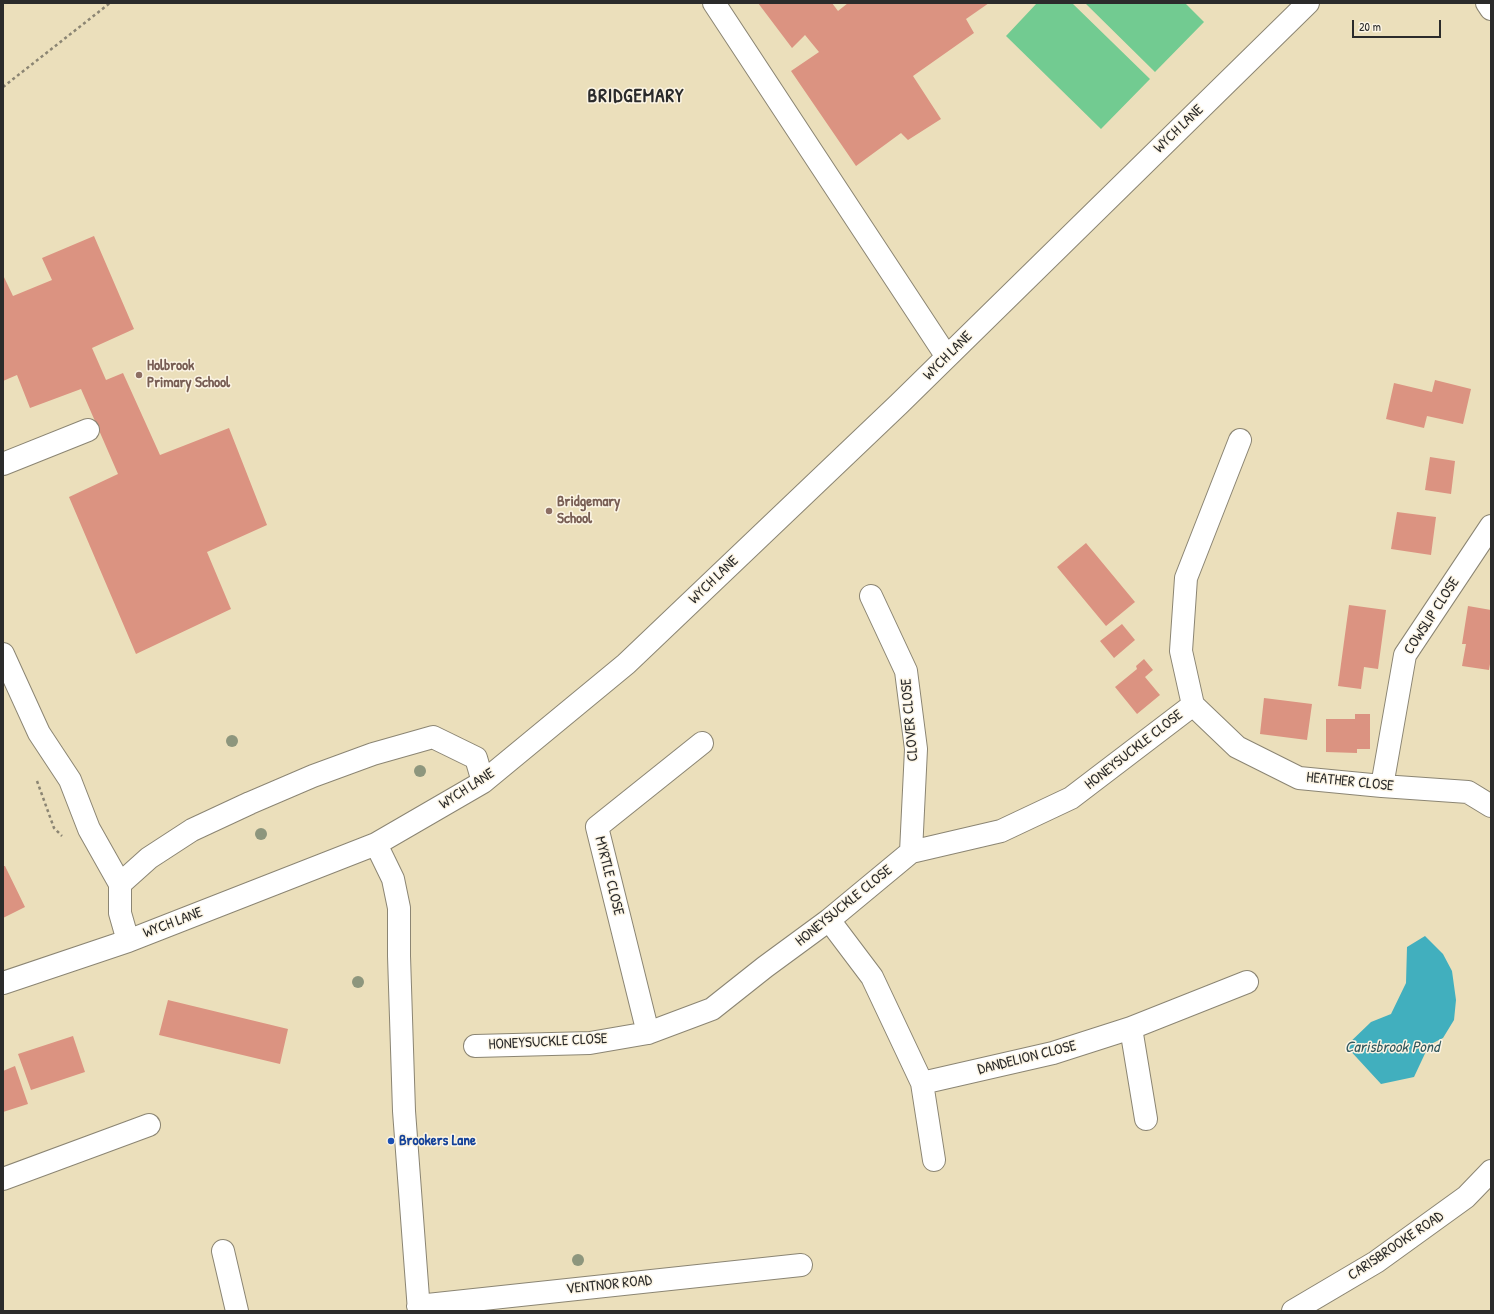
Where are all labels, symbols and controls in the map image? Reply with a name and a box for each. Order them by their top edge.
scale bar [1354,12,1443,38]
text: 20 m [1359,18,1381,35]
district label: BRIDGEMARY [588,86,684,108]
street label: WYCH LANE [1150,101,1208,157]
street label: WYCH LANE [920,328,976,384]
place label: Holbrook Primary School [147,357,230,392]
marker: Holbrook Primary School [134,370,144,380]
place label: Bridgemary School [557,493,620,528]
marker: Bridgemary School [544,506,554,516]
street label: WYCH LANE [685,552,743,608]
street label: COWSLIP CLOSE [1400,574,1464,658]
street label: CLOVER CLOSE [897,678,923,762]
street label: HONEYSUCKLE CLOSE [1082,706,1186,794]
street label: WYCH LANE [436,765,498,813]
street label: HEATHER CLOSE [1306,768,1394,796]
street label: MYRTLE CLOSE [591,835,627,917]
street label: HONEYSUCKLE CLOSE [792,862,896,950]
street label: WYCH LANE [141,903,205,943]
street label: HONEYSUCKLE CLOSE [488,1030,608,1054]
street label: DANDELION CLOSE [976,1037,1078,1079]
water label: Carisbrook Pond [1345,1038,1439,1058]
place label: Brookers Lane [399,1132,476,1150]
marker: Brookers Lane [386,1136,396,1146]
street label: CARISBROOKE ROAD [1345,1207,1447,1285]
street label: VENTNOR ROAD [565,1272,653,1298]

